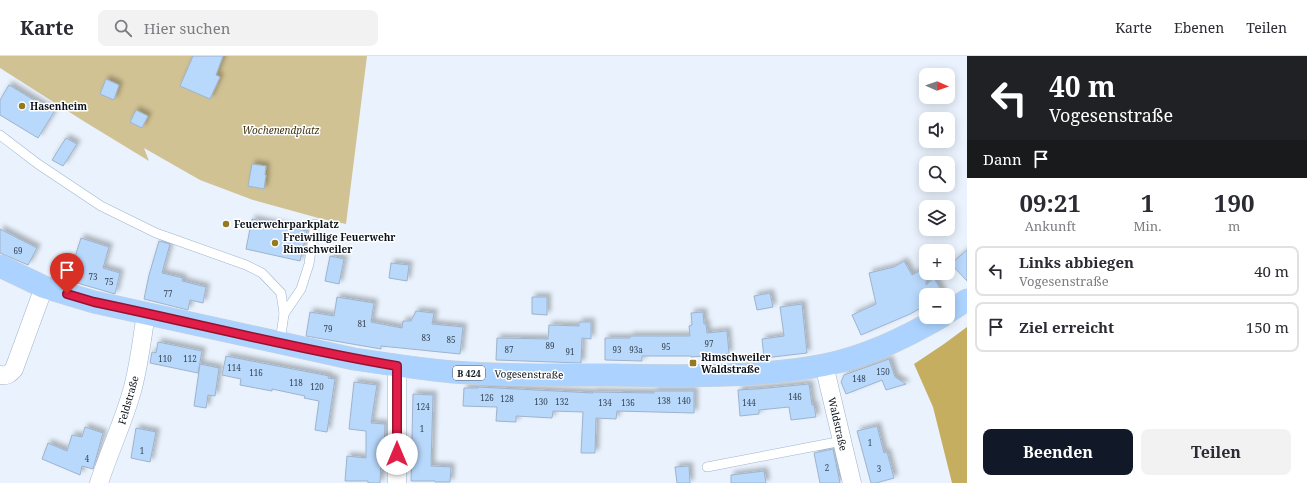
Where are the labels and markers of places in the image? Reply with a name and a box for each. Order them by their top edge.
place label: Hasenheim [30,99,87,113]
marker: Hasenheim [17,101,27,111]
place label: Feuerwehrparkplatz [234,217,339,231]
marker: Feuerwehrparkplatz [221,219,231,229]
place label: Freiwillige Feuerwehr Rimschweiler [283,230,396,256]
marker: Freiwillige Feuerwehr Rimschweiler [270,238,280,248]
pin [50,253,84,294]
place label: Rimschweiler Waldstraße [701,350,771,376]
marker: Rimschweiler Waldstraße [688,358,698,368]

